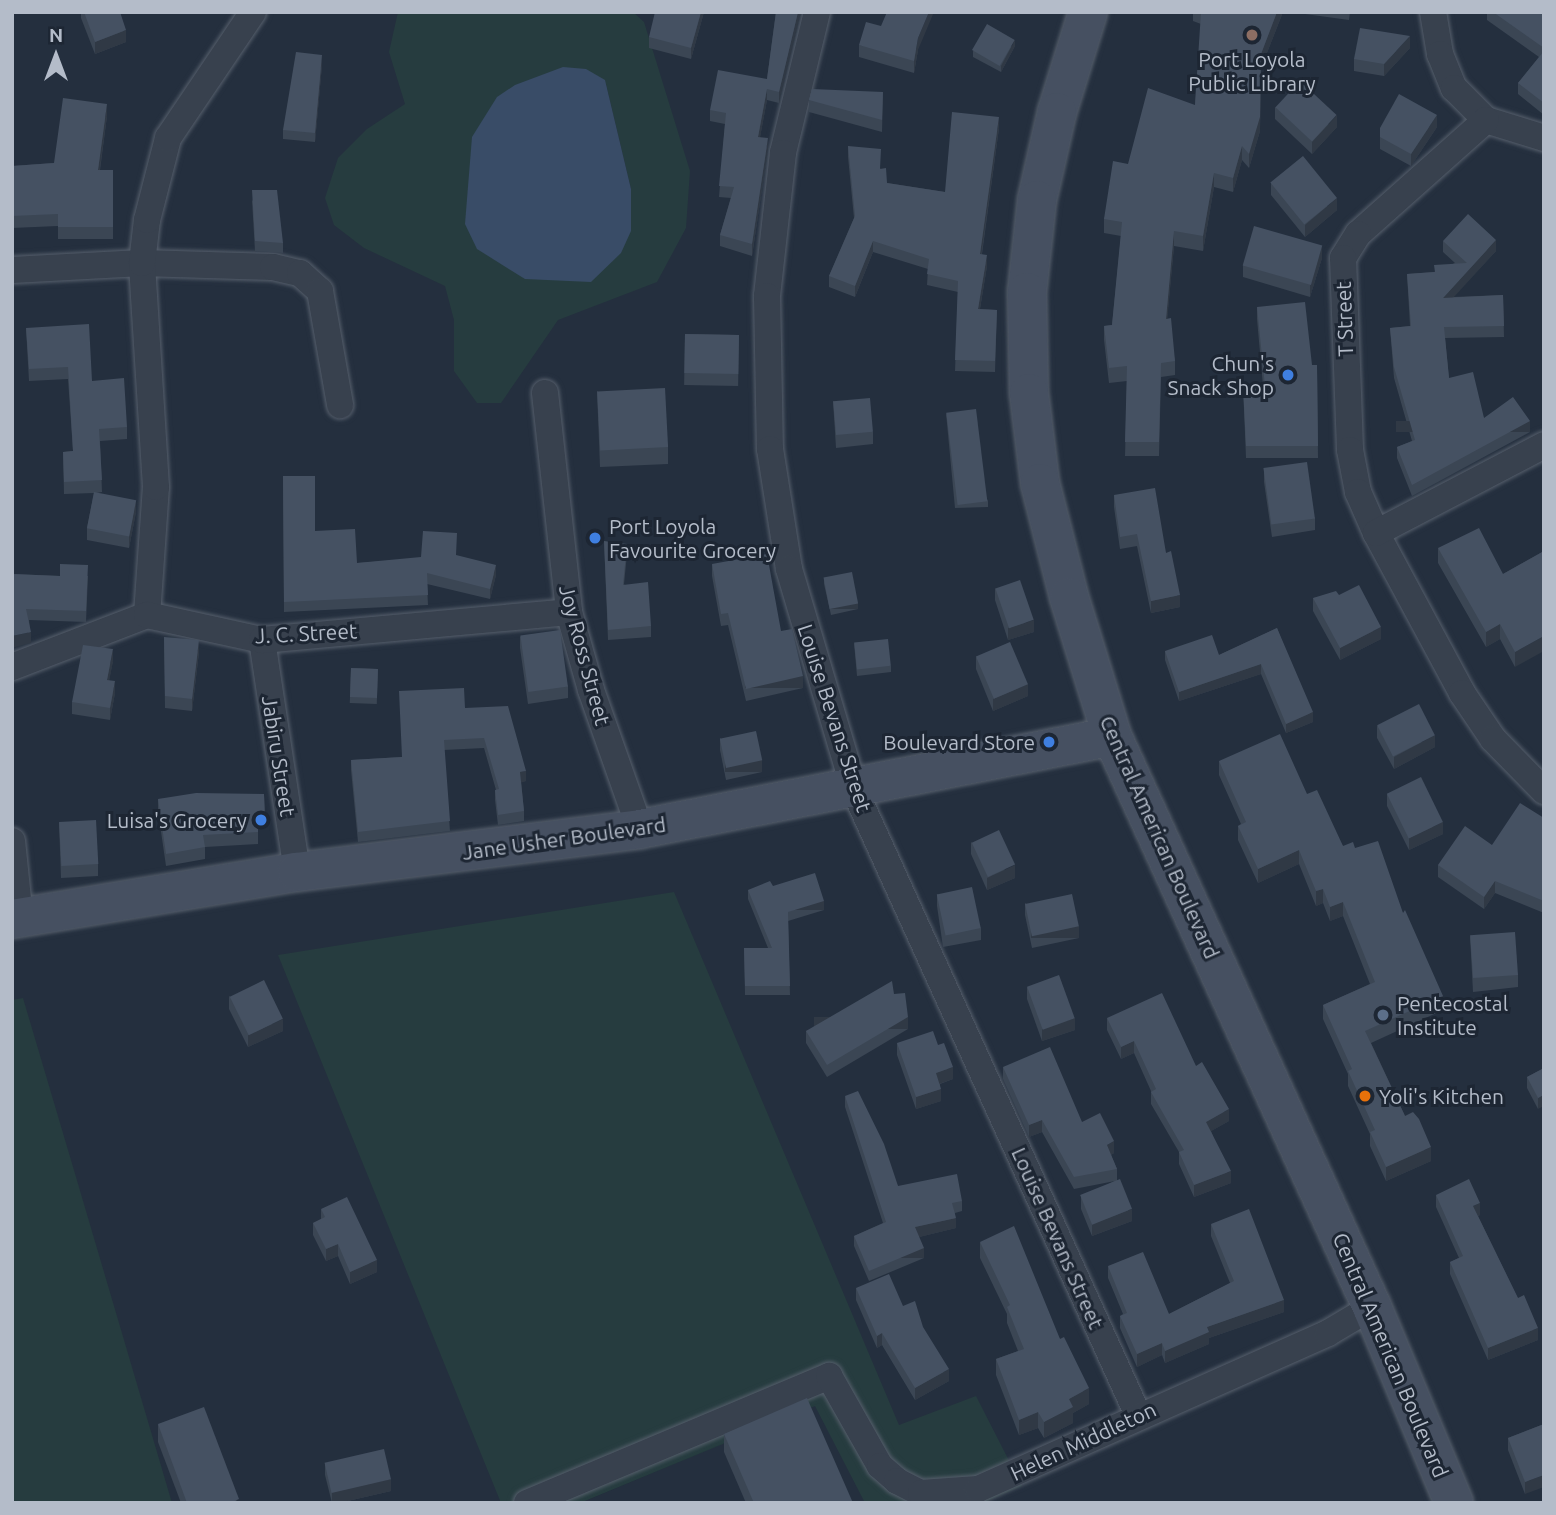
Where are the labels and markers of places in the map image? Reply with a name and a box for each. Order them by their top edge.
marker: Port Loyola Public Library [1244,27,1260,43]
place label: Port Loyola Public Library [1188,46,1316,96]
place label: Chun's Snack Shop [1167,350,1274,400]
marker: Chun's Snack Shop [1280,367,1296,383]
place label: Port Loyola Favourite Grocery [609,513,776,563]
marker: Port Loyola Favourite Grocery [587,530,603,546]
place label: Boulevard Store [883,729,1035,755]
marker: Boulevard Store [1041,734,1057,750]
place label: Luisa's Grocery [107,807,247,833]
marker: Luisa's Grocery [253,812,269,828]
place label: Pentecostal Institute [1397,990,1508,1040]
marker: Pentecostal Institute [1375,1007,1391,1023]
place label: Yoli's Kitchen [1379,1083,1504,1109]
marker: Yoli's Kitchen [1357,1088,1373,1104]

